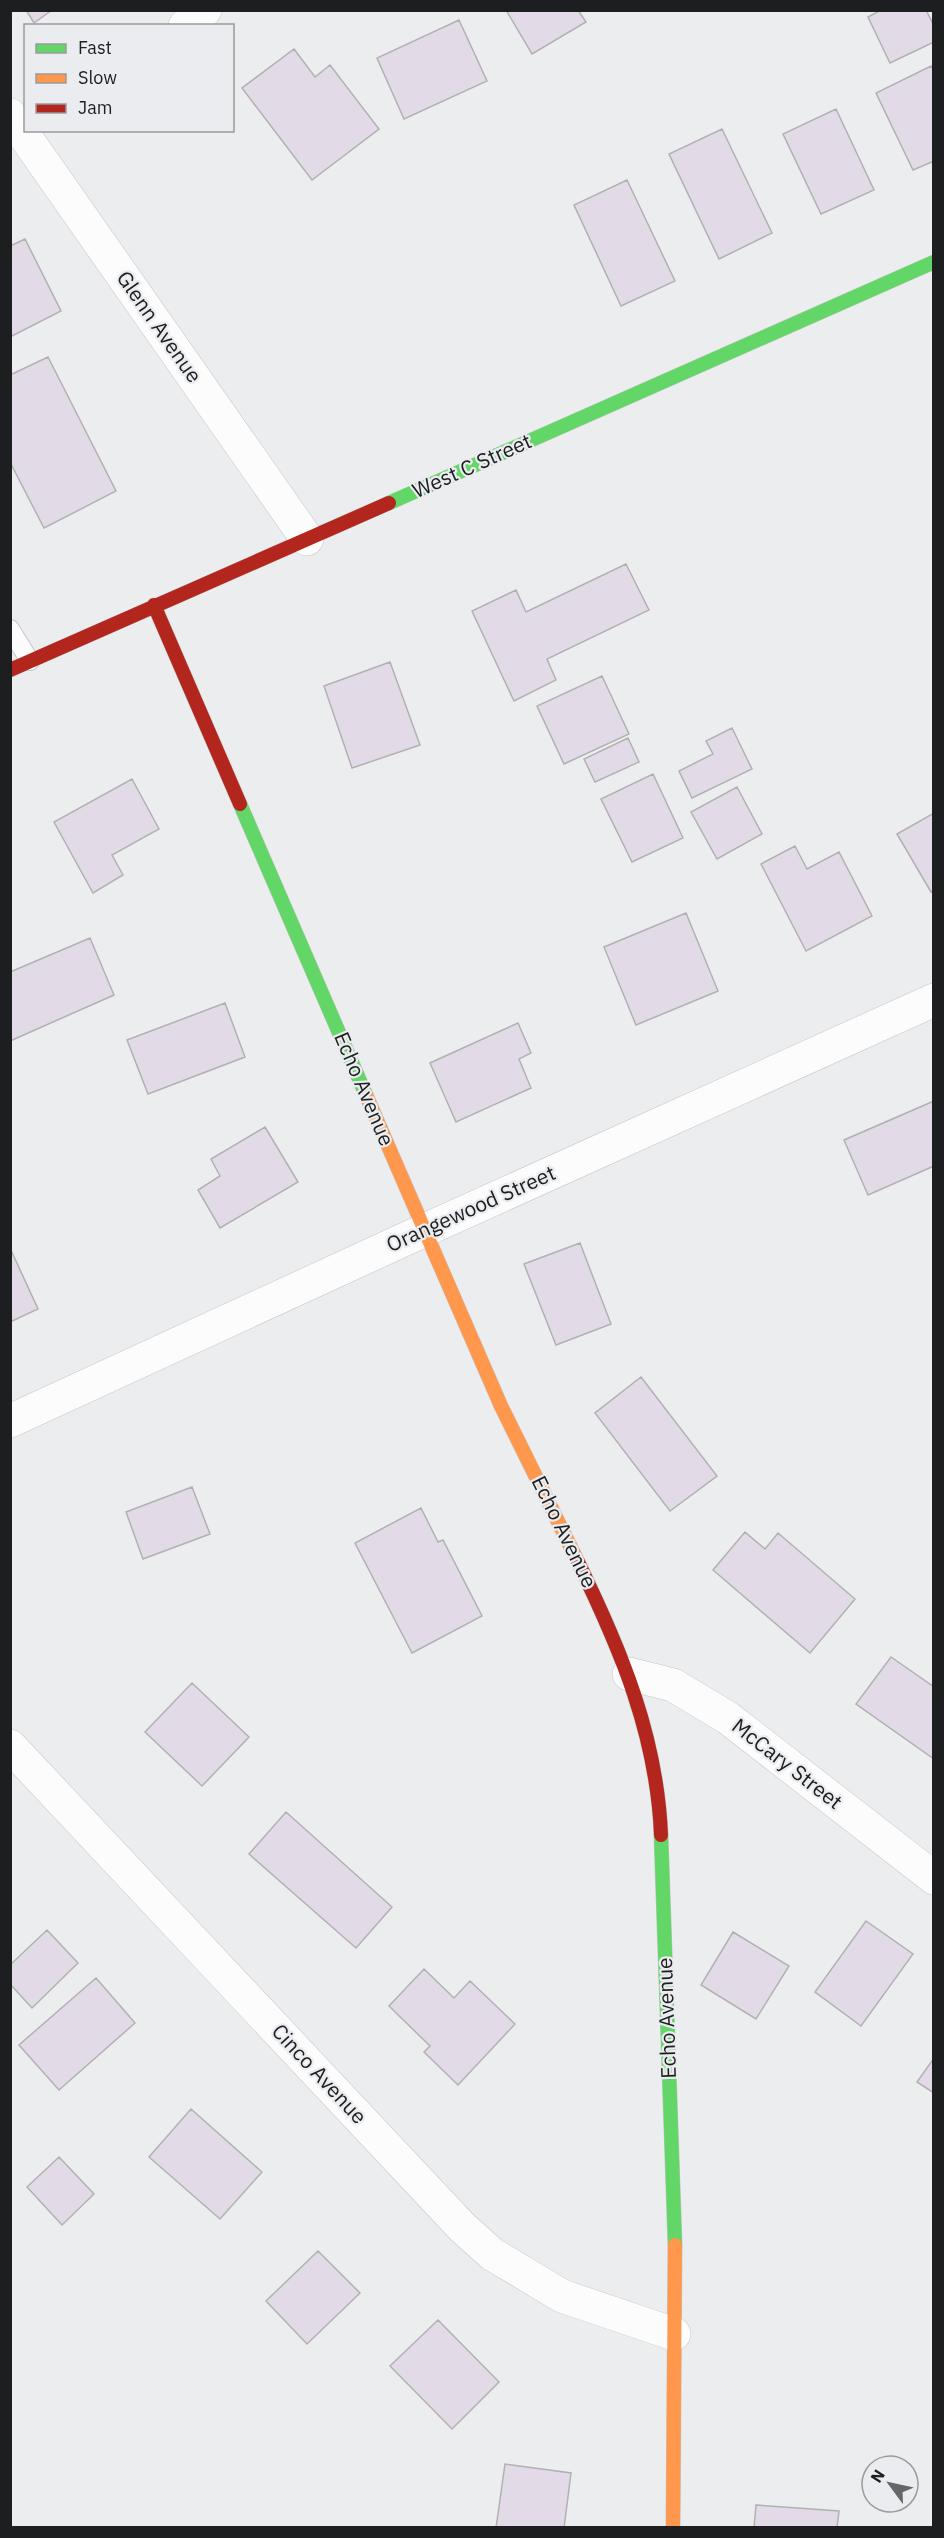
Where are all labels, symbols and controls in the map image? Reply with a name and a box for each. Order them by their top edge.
legend [24,24,234,132]
text: Fast [78,36,112,59]
text: Slow [78,66,117,89]
text: Jam [78,96,113,119]
street label: Glenn Avenue [111,265,209,388]
street label: West C Street [407,426,536,504]
street label: Echo Avenue [328,1027,402,1150]
street label: Orangewood Street [382,1158,560,1258]
street label: Echo Avenue [526,1471,604,1592]
street label: McCary Street [727,1711,849,1815]
street label: Echo Avenue [650,1957,682,2079]
street label: Cinco Avenue [266,2017,373,2129]
north arrow [860,2454,920,2514]
text: N [866,2466,889,2486]

